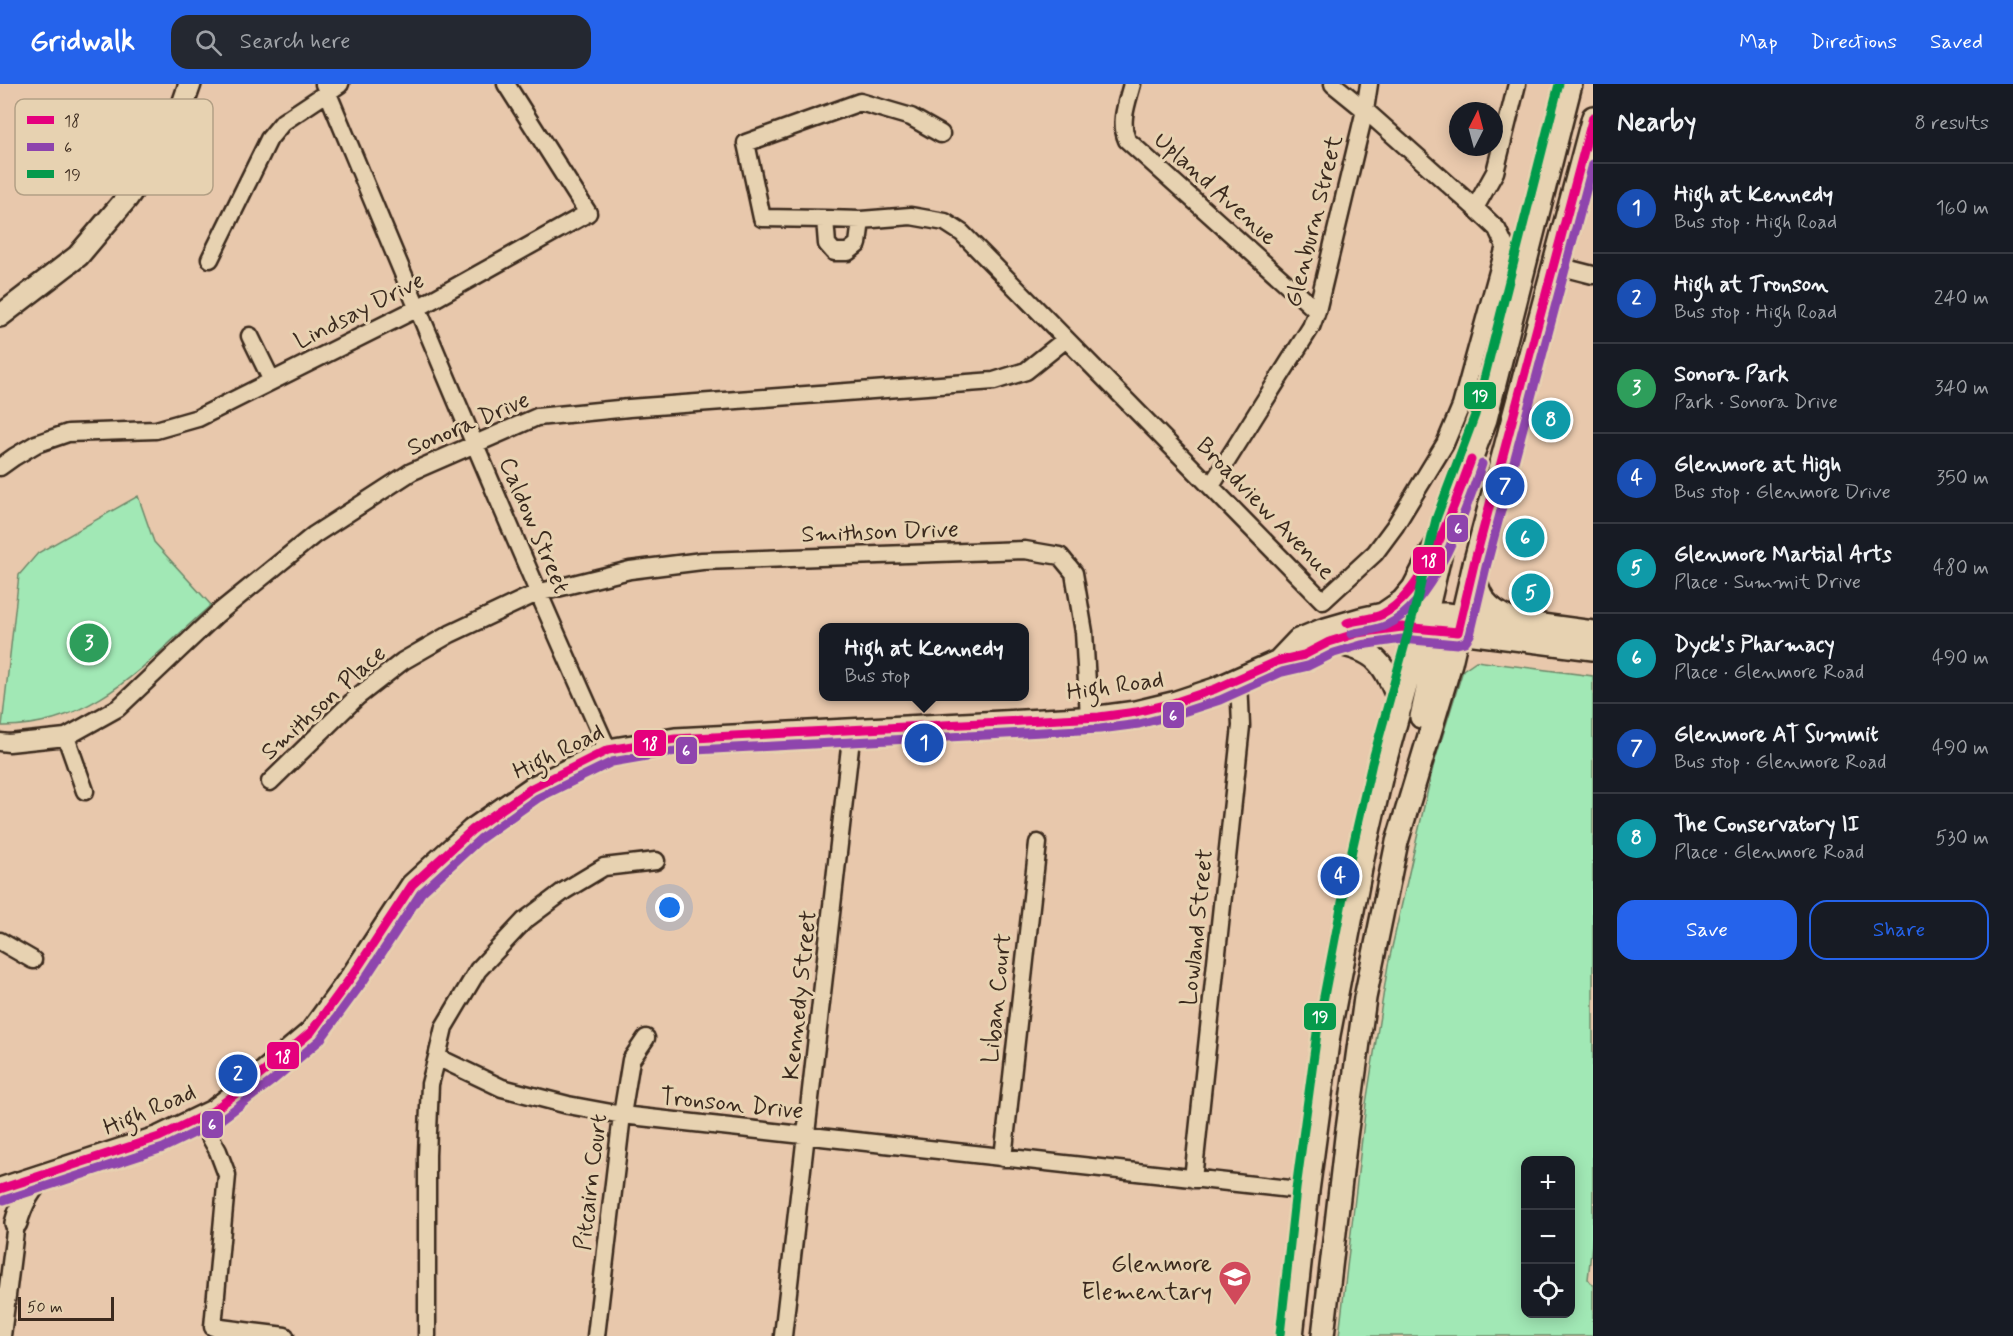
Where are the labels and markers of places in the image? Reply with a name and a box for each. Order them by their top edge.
pin: 8 [1532,398,1570,442]
pin: 7 [1486,464,1524,508]
pin: 6 [1506,516,1544,560]
pin: 5 [1512,570,1550,616]
pin: 3 [70,620,109,666]
pin: 1 [904,720,944,766]
pin: 4 [1320,854,1360,898]
pin: 2 [218,1052,258,1096]
place label: Glenmore Elementary [1081,1249,1212,1308]
school or university icon: Glenmore Elementary [1217,1259,1253,1306]

